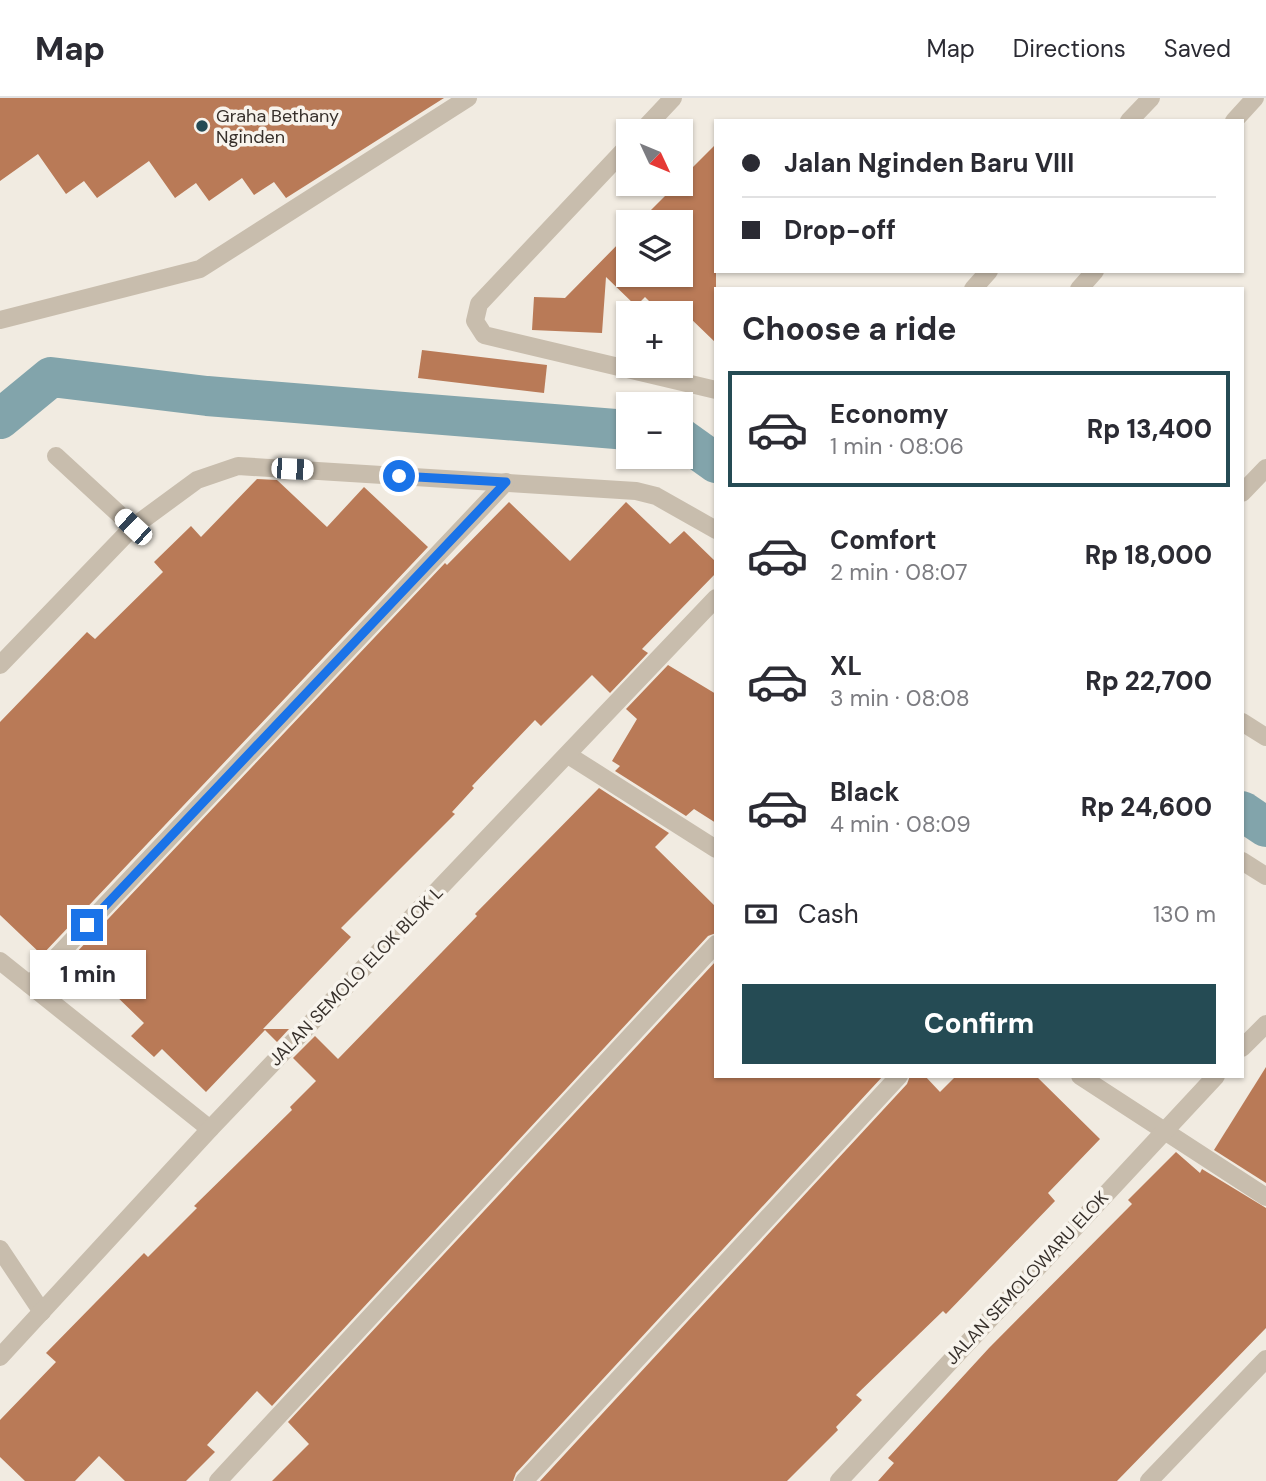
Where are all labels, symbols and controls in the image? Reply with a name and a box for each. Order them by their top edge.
text: Map [35,27,105,70]
text: Map [927,33,975,64]
text: Directions [1013,33,1126,64]
text: Saved [1164,33,1231,64]
place label: Graha Bethany Nginden [216,104,339,149]
marker: Graha Bethany Nginden [194,118,210,134]
north arrow [616,119,693,196]
map controls [616,119,693,469]
text: Jalan Nginden Baru VIII [784,146,1074,180]
button: layers [616,210,693,287]
text: Drop-off [784,213,896,247]
button: + [616,301,693,378]
text: Choose a ride [742,308,957,350]
button: − [616,392,693,469]
text: Economy [830,397,948,431]
icon: car [746,398,809,461]
text: Rp 13,400 [1087,412,1212,446]
text: 1 min · 08:06 [830,431,964,461]
car [271,457,314,481]
route start [383,460,415,492]
car [111,505,156,549]
text: Comfort [830,523,936,557]
icon: car [746,524,809,587]
text: Rp 18,000 [1085,538,1212,572]
text: 2 min · 08:07 [830,557,967,587]
text: XL [830,649,862,683]
icon: car [746,650,809,713]
text: Rp 22,700 [1085,664,1212,698]
text: 3 min · 08:08 [830,683,970,713]
text: Black [830,775,900,809]
icon: car [746,776,809,839]
text: Rp 24,600 [1081,790,1212,824]
text: 4 min · 08:09 [830,809,971,839]
street label: JALAN SEMOLO ELOK BLOK L [264,881,448,1071]
icon: cash [742,895,780,933]
text: Cash [798,897,859,931]
text: 130 m [1153,899,1216,929]
route end [71,909,103,941]
callout: 1 min [29,950,145,998]
text: 1 min [60,959,116,989]
button: Confirm [742,984,1216,1064]
street label: JALAN SEMOLOWARU ELOK [940,1186,1114,1370]

